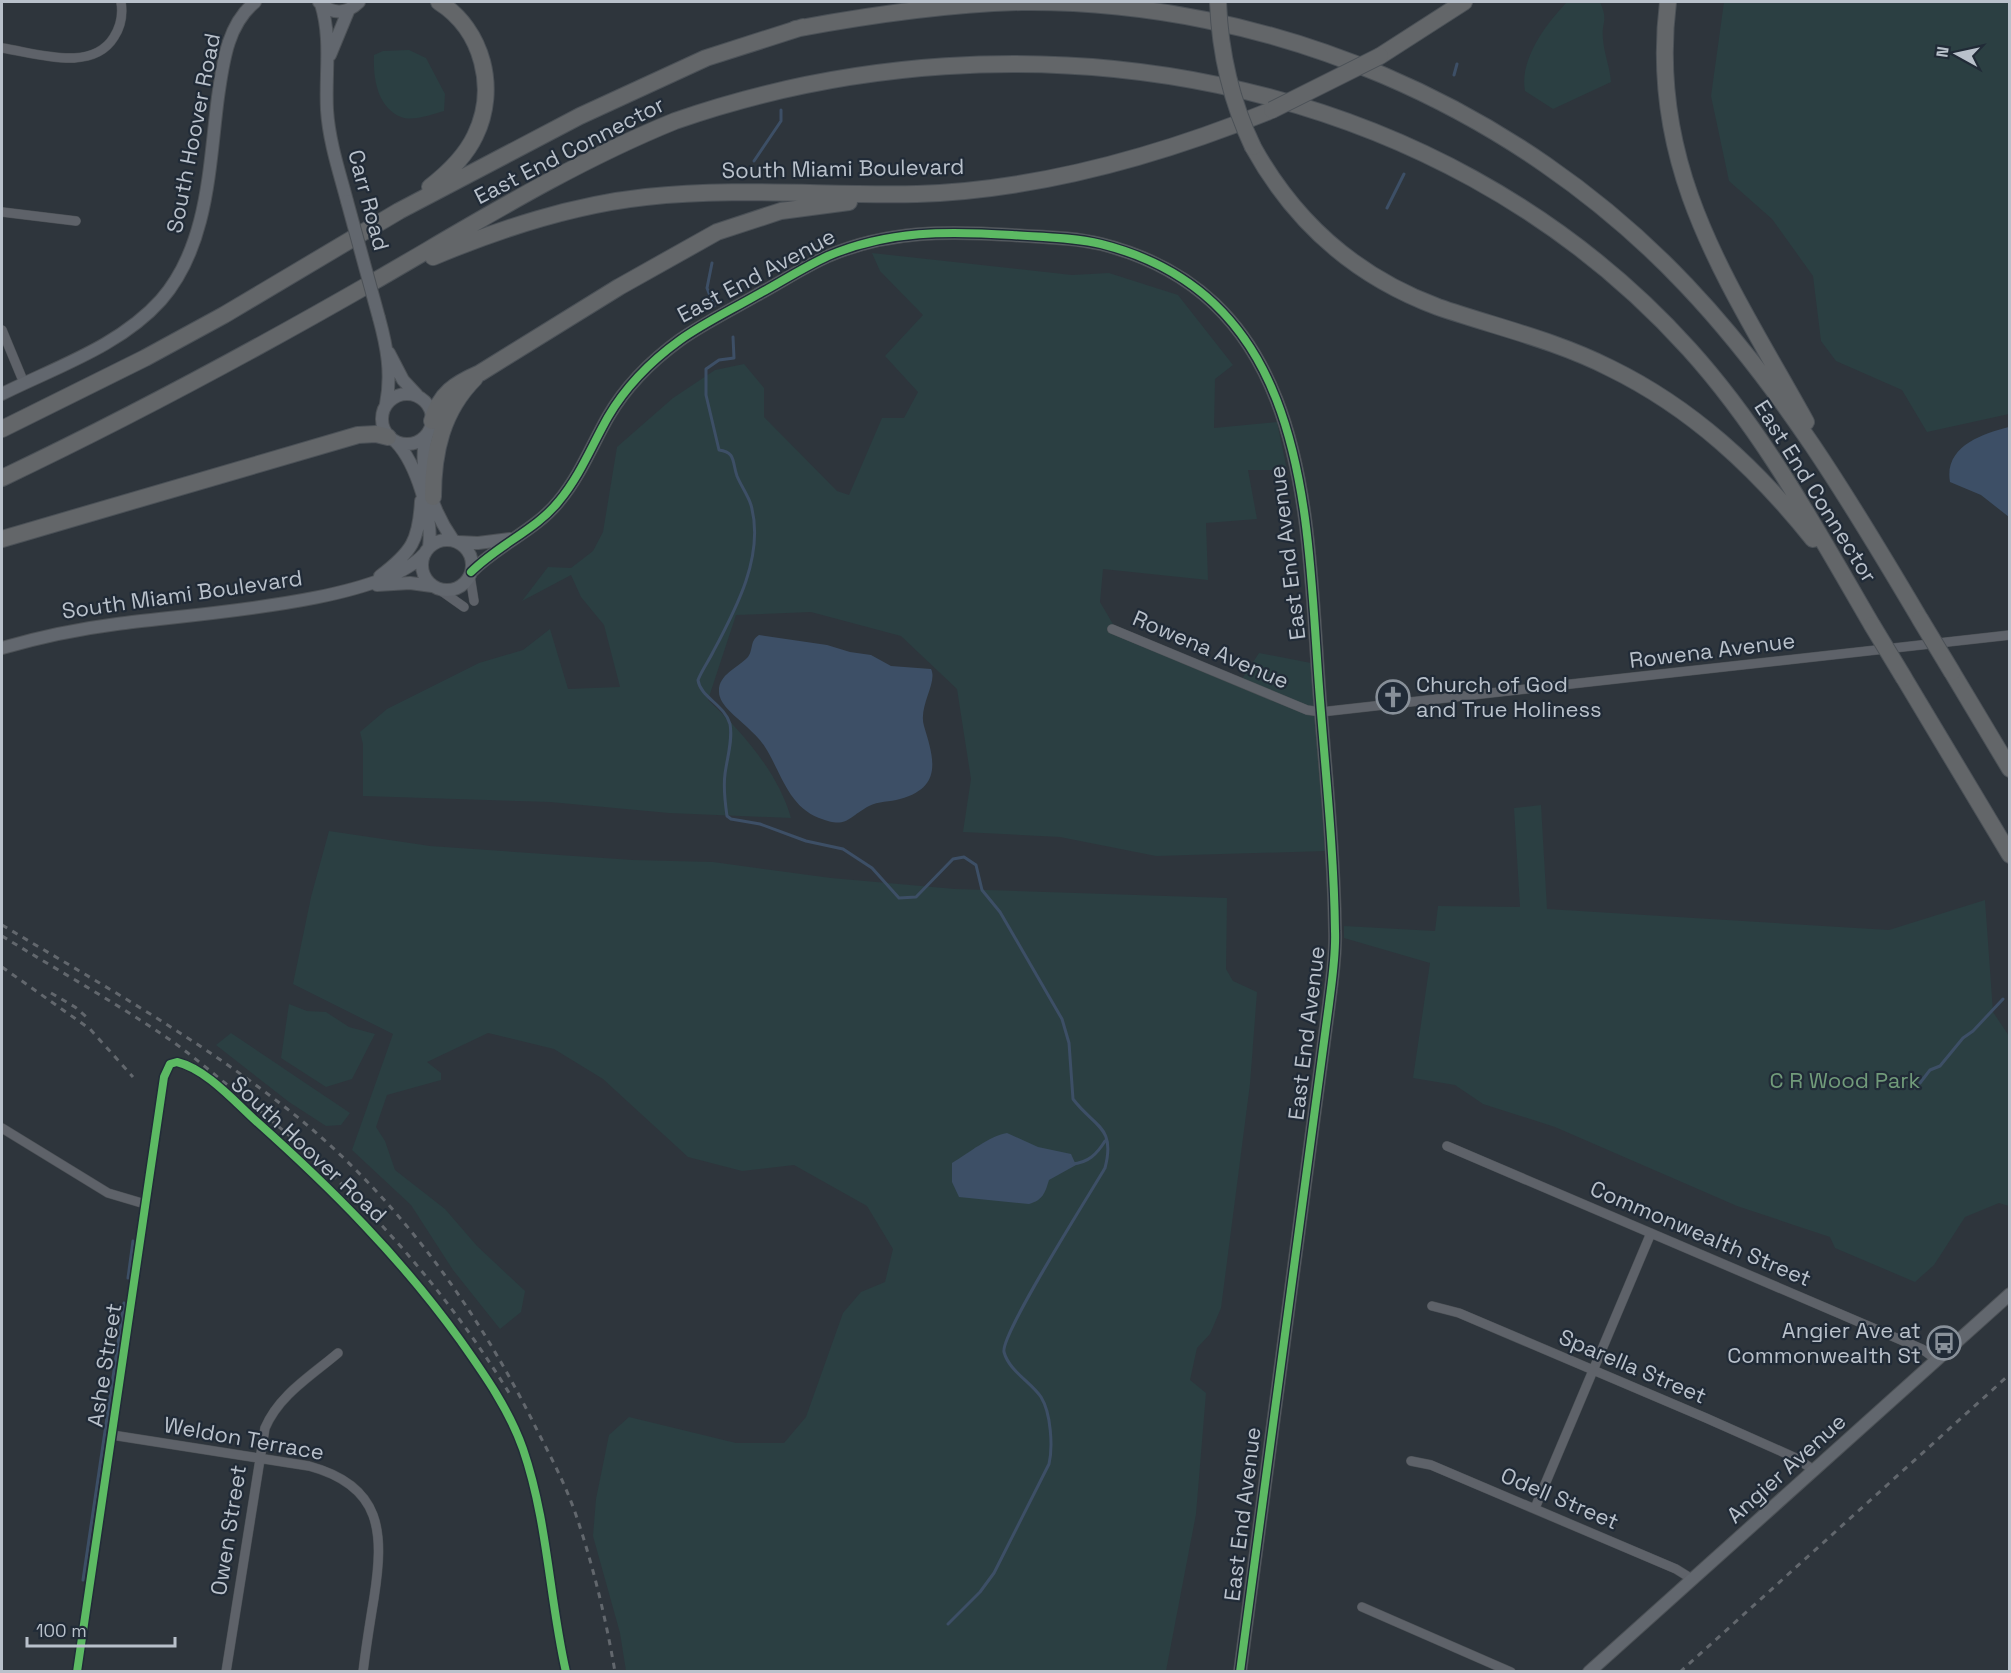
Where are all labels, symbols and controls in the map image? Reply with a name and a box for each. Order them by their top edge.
north arrow [1927,24,1987,84]
street label: South Hoover Road [160,31,226,235]
text: N [1931,45,1954,59]
street label: East End Connector [469,90,669,210]
street label: Carr Road [342,147,396,253]
street label: South Miami Boulevard [721,152,965,184]
street label: East End Avenue [672,222,840,328]
street label: East End Connector [1749,395,1883,587]
street label: East End Avenue [1262,464,1312,642]
street label: South Miami Boulevard [60,563,304,625]
street label: Rowena Avenue [1129,604,1293,694]
street label: Rowena Avenue [1627,626,1797,674]
place label: Church of God and True Holiness [1416,670,1602,723]
church icon: Church of God and True Holiness [1375,679,1411,715]
street label: East End Avenue [1281,944,1331,1122]
park label: C R Wood Park [1770,1066,1921,1094]
street label: South Hoover Road [225,1069,393,1229]
street label: Commonwealth Street [1586,1174,1816,1292]
street label: Ashe Street [80,1301,128,1429]
place label: Angier Ave at Commonwealth St [1727,1316,1921,1369]
street label: Sparella Street [1555,1322,1711,1410]
bus stop icon: Angier Ave at Commonwealth St [1926,1325,1962,1361]
street label: Angier Avenue [1720,1407,1852,1529]
street label: Weldon Terrace [162,1410,326,1466]
street label: East End Avenue [1217,1425,1267,1603]
street label: Odell Street [1497,1461,1623,1535]
street label: Owen Street [204,1463,252,1597]
scale bar [27,1610,176,1648]
text: 100 m [36,1619,87,1642]

